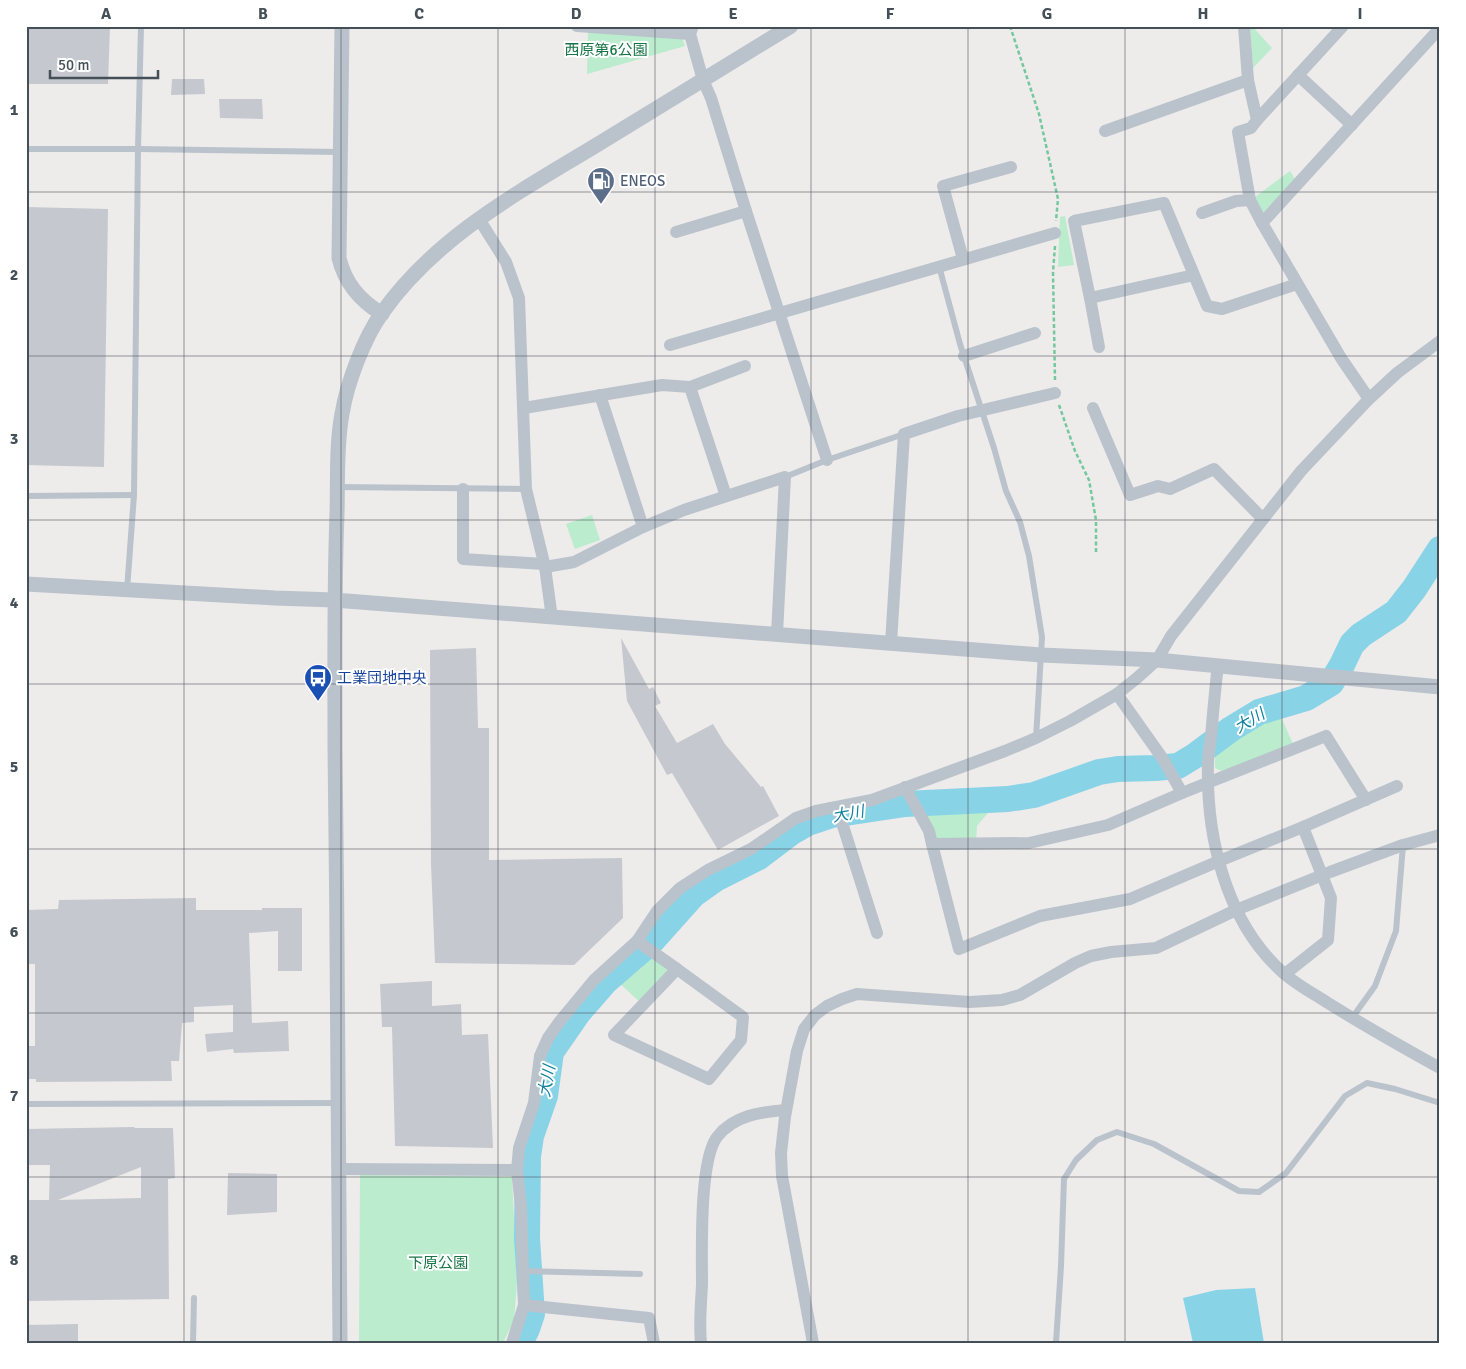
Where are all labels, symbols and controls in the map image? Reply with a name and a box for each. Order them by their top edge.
text: A [101,4,112,24]
text: B [258,4,268,24]
text: C [414,4,424,24]
text: D [571,4,582,24]
text: E [728,4,738,24]
text: F [886,4,895,24]
text: G [1042,4,1052,24]
text: H [1198,4,1208,24]
text: I [1357,4,1363,24]
park label: 西原第6公園 [564,41,648,59]
scale bar [50,48,158,80]
text: 50 m [58,56,89,74]
text: 1 [10,100,19,120]
fuel station icon: ENEOS [586,166,616,205]
place label: ENEOS [620,172,665,190]
text: 2 [10,265,18,285]
text: 3 [10,429,18,449]
text: 4 [10,593,19,613]
bus stop icon: 工業団地中央 [303,663,333,702]
place label: 工業団地中央 [337,669,427,687]
water label: 大川 [1231,703,1270,738]
text: 5 [10,757,18,777]
water label: 大川 [831,801,868,827]
text: 6 [10,922,19,942]
water label: 大川 [534,1062,560,1099]
text: 7 [10,1086,19,1106]
text: 8 [10,1250,19,1270]
park label: 下原公園 [408,1254,468,1272]

